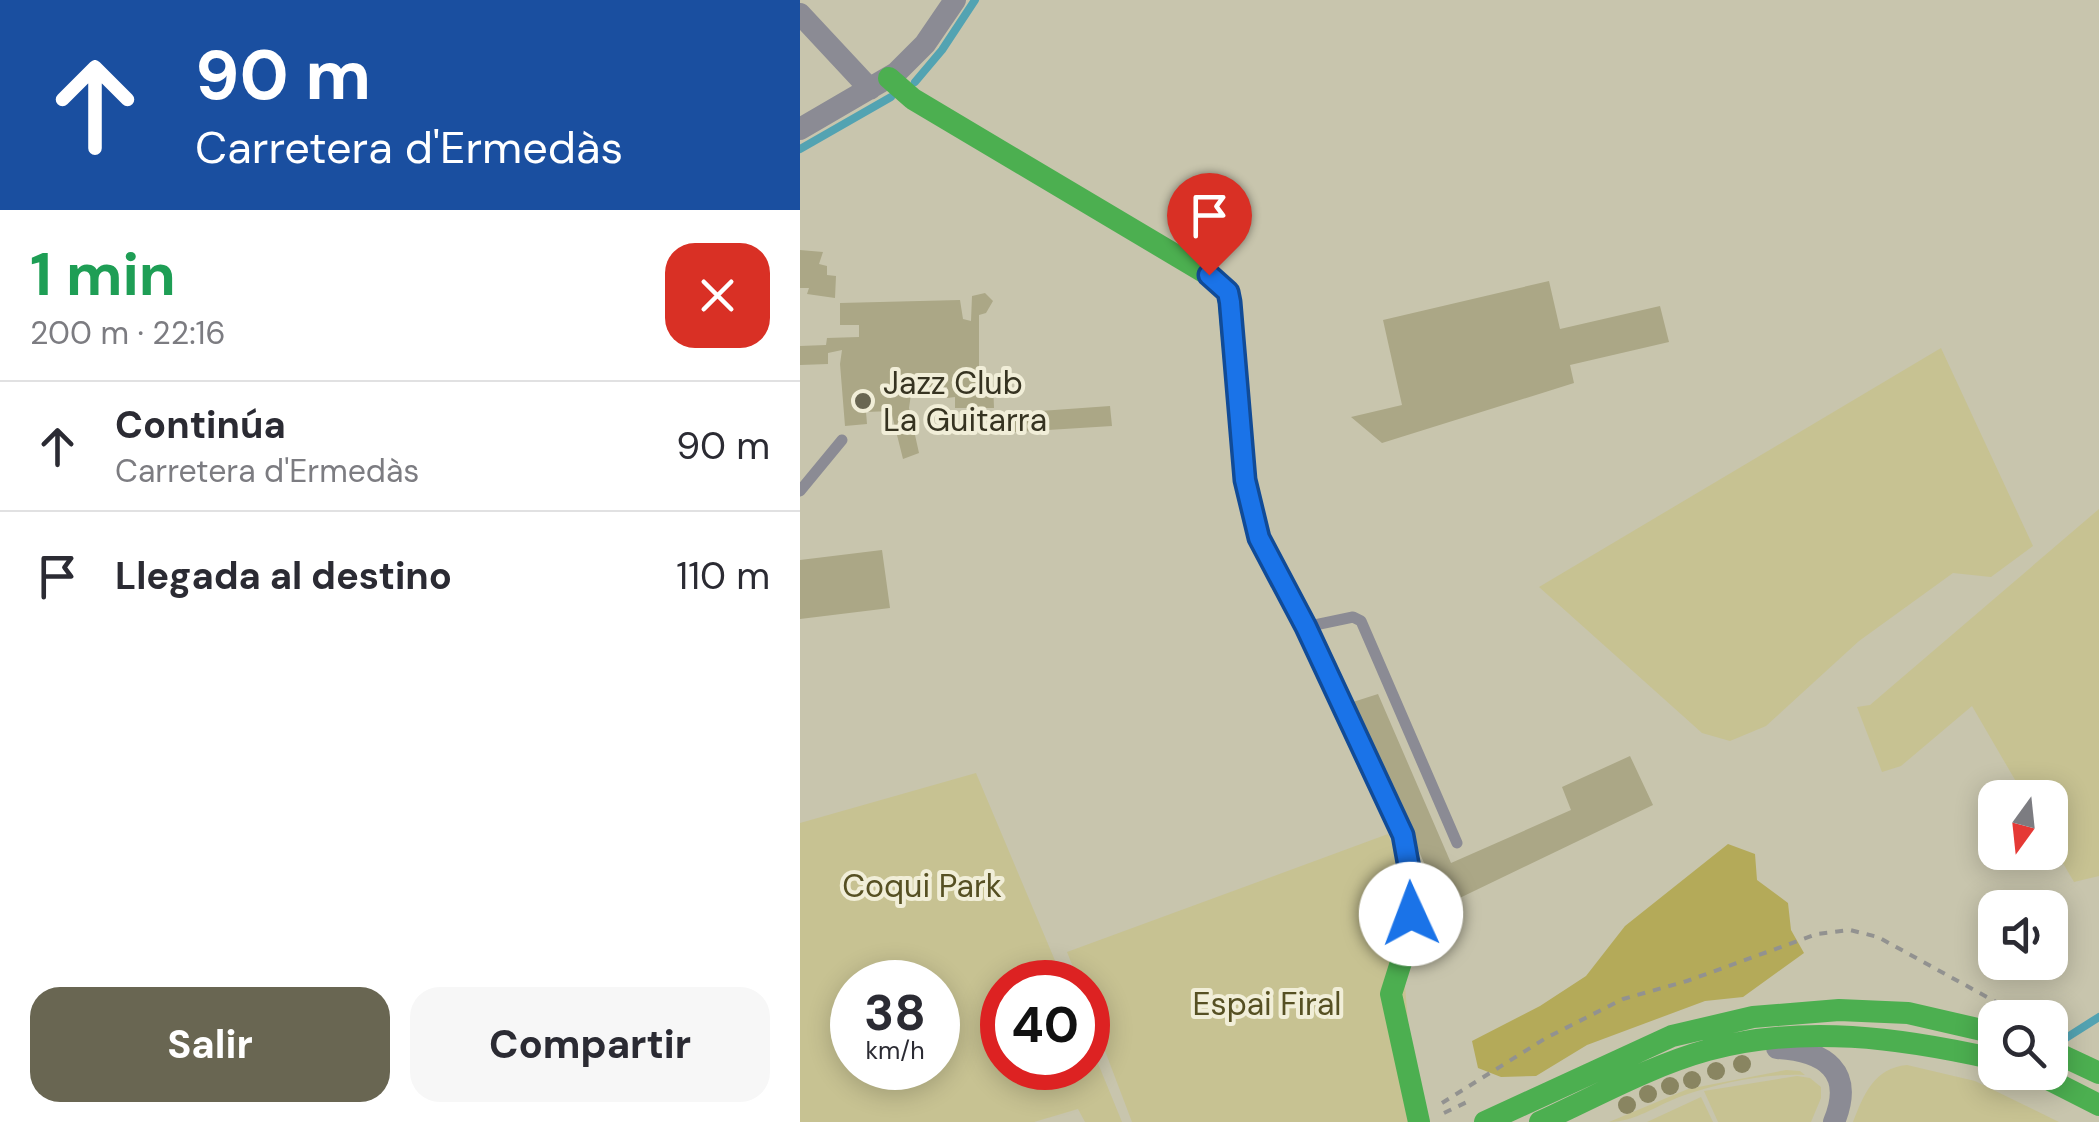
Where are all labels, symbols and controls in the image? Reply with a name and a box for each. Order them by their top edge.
text: 90 m [195,30,371,121]
icon: ahead [30,40,160,170]
text: Carretera d'Ermedàs [195,118,623,177]
pin [1167,173,1252,276]
icon: arrive [1182,188,1237,243]
text: 1 min [30,235,176,314]
button: close [665,243,770,348]
text: 200 m · 22:16 [30,312,226,354]
place label: Jazz Club La Guitarra [883,362,1047,441]
marker: Jazz Club La Guitarra [852,390,874,412]
text: Continúa [115,400,286,450]
icon: ahead [30,419,85,474]
text: 90 m [676,421,770,471]
text: Carretera d'Ermedàs [115,450,419,492]
icon: arrive [30,549,85,604]
text: Llegada al destino [115,551,452,601]
text: 110 m [676,551,770,601]
north arrow [1978,780,2068,870]
map controls [1978,780,2068,1090]
position arrow [1359,862,1463,966]
park label: Coqui Park [842,865,1002,907]
button: sound [1978,890,2068,980]
speed limit sign: 40 [980,960,1110,1090]
text: 38 [864,980,926,1046]
park label: Espai Firal [1193,983,1341,1025]
button: Salir [30,987,390,1102]
button: Compartir [410,987,770,1102]
button: search [1978,1000,2068,1090]
text: km/h [865,1034,925,1067]

